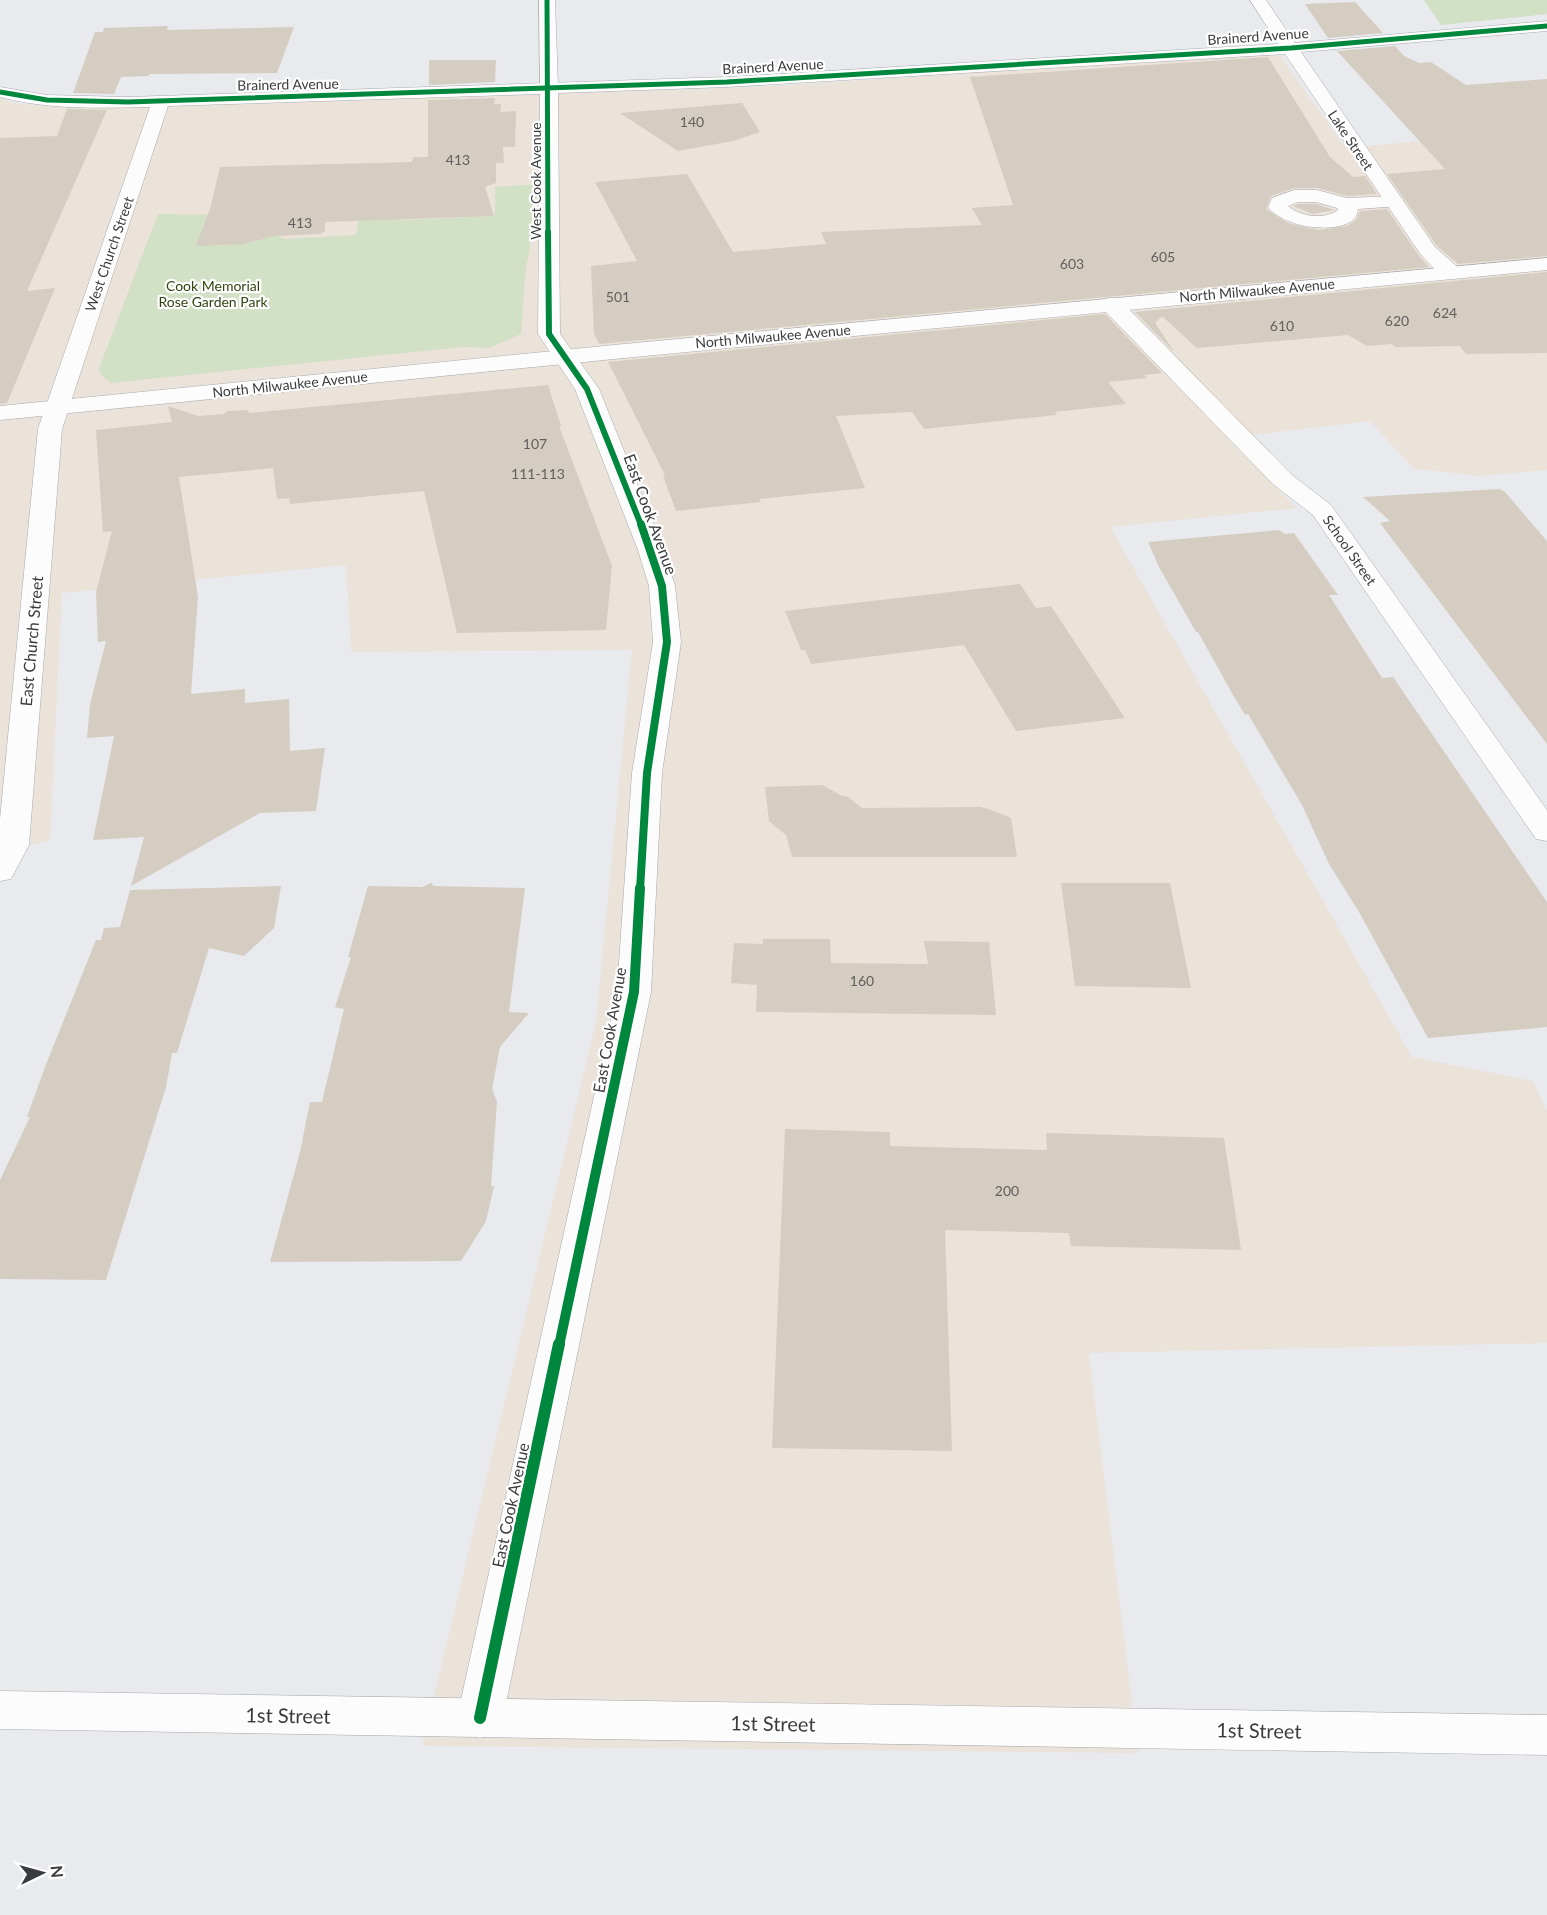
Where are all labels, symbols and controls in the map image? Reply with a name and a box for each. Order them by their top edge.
street label: Brainerd Avenue [1207,24,1309,48]
street label: Brainerd Avenue [722,55,824,77]
street label: Brainerd Avenue [237,75,339,93]
street label: Lake Street [1325,107,1377,173]
house number: 140 [680,113,704,130]
street label: West Cook Avenue [527,122,544,240]
house number: 413 [446,151,470,168]
street label: West Church Street [81,194,137,314]
house number: 413 [288,214,312,231]
house number: 605 [1151,248,1175,265]
house number: 603 [1060,255,1084,272]
street label: North Milwaukee Avenue [1178,275,1336,305]
park label: Cook Memorial Rose Garden Park [158,277,268,310]
house number: 501 [606,288,630,305]
house number: 624 [1433,304,1457,321]
house number: 620 [1385,312,1409,329]
house number: 610 [1270,317,1294,334]
street label: North Milwaukee Avenue [694,321,852,351]
street label: North Milwaukee Avenue [211,367,369,401]
house number: 107 [523,435,547,452]
street label: East Cook Avenue [620,451,682,577]
house number: 111-113 [511,465,565,482]
street label: School Street [1320,512,1380,588]
street label: East Church Street [16,575,46,707]
street label: East Cook Avenue [589,966,629,1094]
house number: 160 [850,972,874,989]
house number: 200 [995,1182,1019,1199]
street label: East Cook Avenue [487,1441,533,1569]
street label: 1st Street [245,1702,331,1728]
street label: 1st Street [730,1710,816,1736]
street label: 1st Street [1216,1717,1302,1743]
north arrow [12,1843,72,1903]
text: N [47,1865,67,1879]

